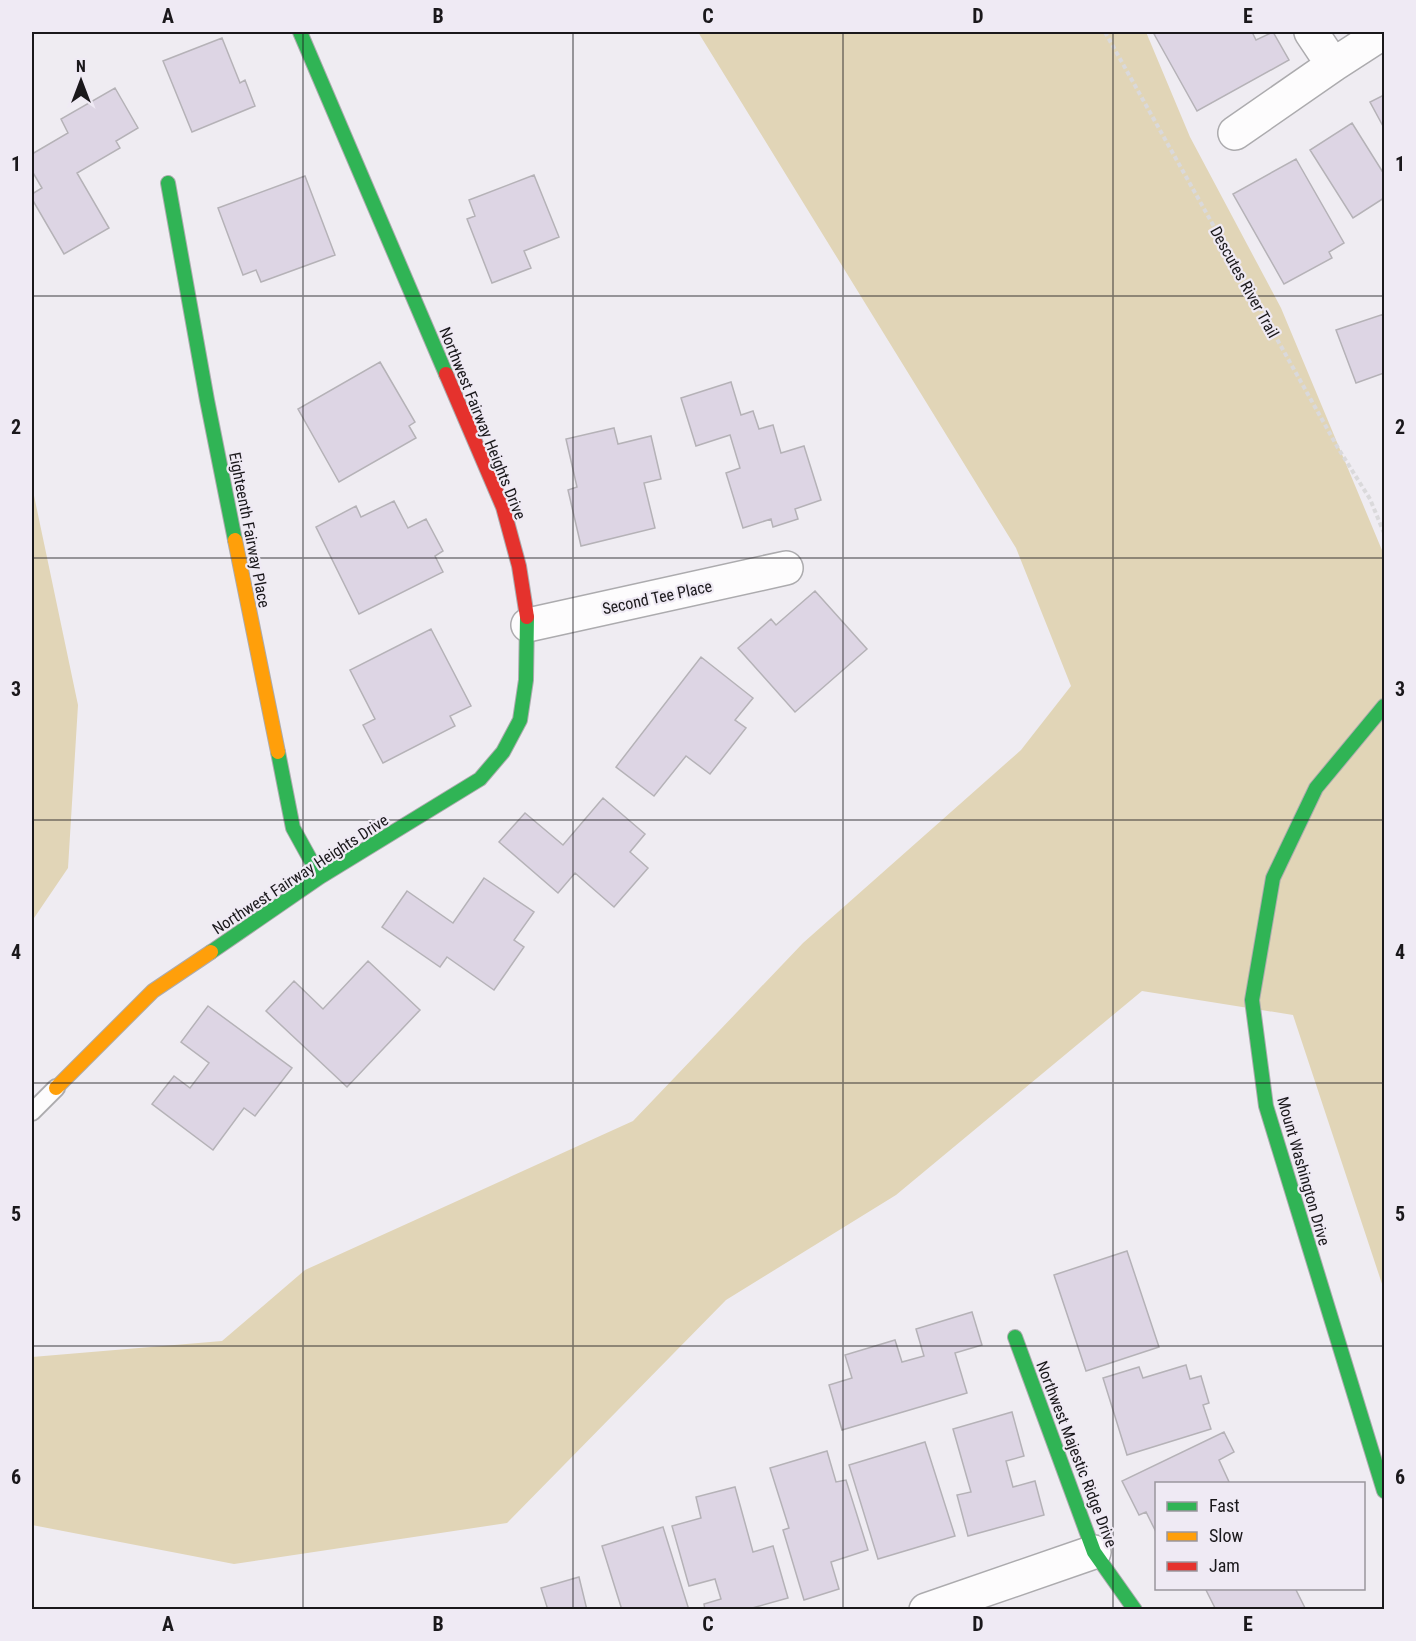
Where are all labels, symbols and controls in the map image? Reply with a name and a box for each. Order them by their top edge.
text: A [162,4,174,28]
text: B [432,4,444,28]
text: C [702,4,714,28]
text: D [972,4,984,28]
text: E [1243,4,1253,28]
north arrow [51,51,111,111]
text: N [76,57,86,76]
text: 1 [11,152,21,176]
text: 1 [1395,152,1405,176]
street label: Descutes River Trail [1206,223,1283,341]
street label: Northwest Fairway Heights Drive [435,324,530,522]
text: 2 [11,415,21,439]
text: 2 [1395,415,1405,439]
street label: Eighteenth Fairway Place [225,451,274,609]
street label: Second Tee Place [601,577,714,618]
text: 3 [11,677,21,701]
text: 3 [1395,677,1405,701]
street label: Northwest Fairway Heights Drive [209,810,392,938]
text: 4 [11,940,21,964]
text: 4 [1395,940,1405,964]
street label: Mount Washington Drive [1273,1095,1334,1248]
text: 5 [11,1202,21,1226]
text: 5 [1395,1202,1405,1226]
street label: Northwest Majestic Ridge Drive [1032,1358,1121,1550]
text: 6 [11,1465,21,1489]
text: 6 [1395,1465,1405,1489]
legend [1155,1482,1365,1590]
text: Fast [1209,1495,1240,1516]
text: Slow [1209,1525,1244,1546]
text: Jam [1209,1555,1240,1576]
text: A [162,1612,174,1636]
text: B [432,1612,444,1636]
text: C [702,1612,714,1636]
text: D [972,1612,984,1636]
text: E [1243,1612,1253,1636]

